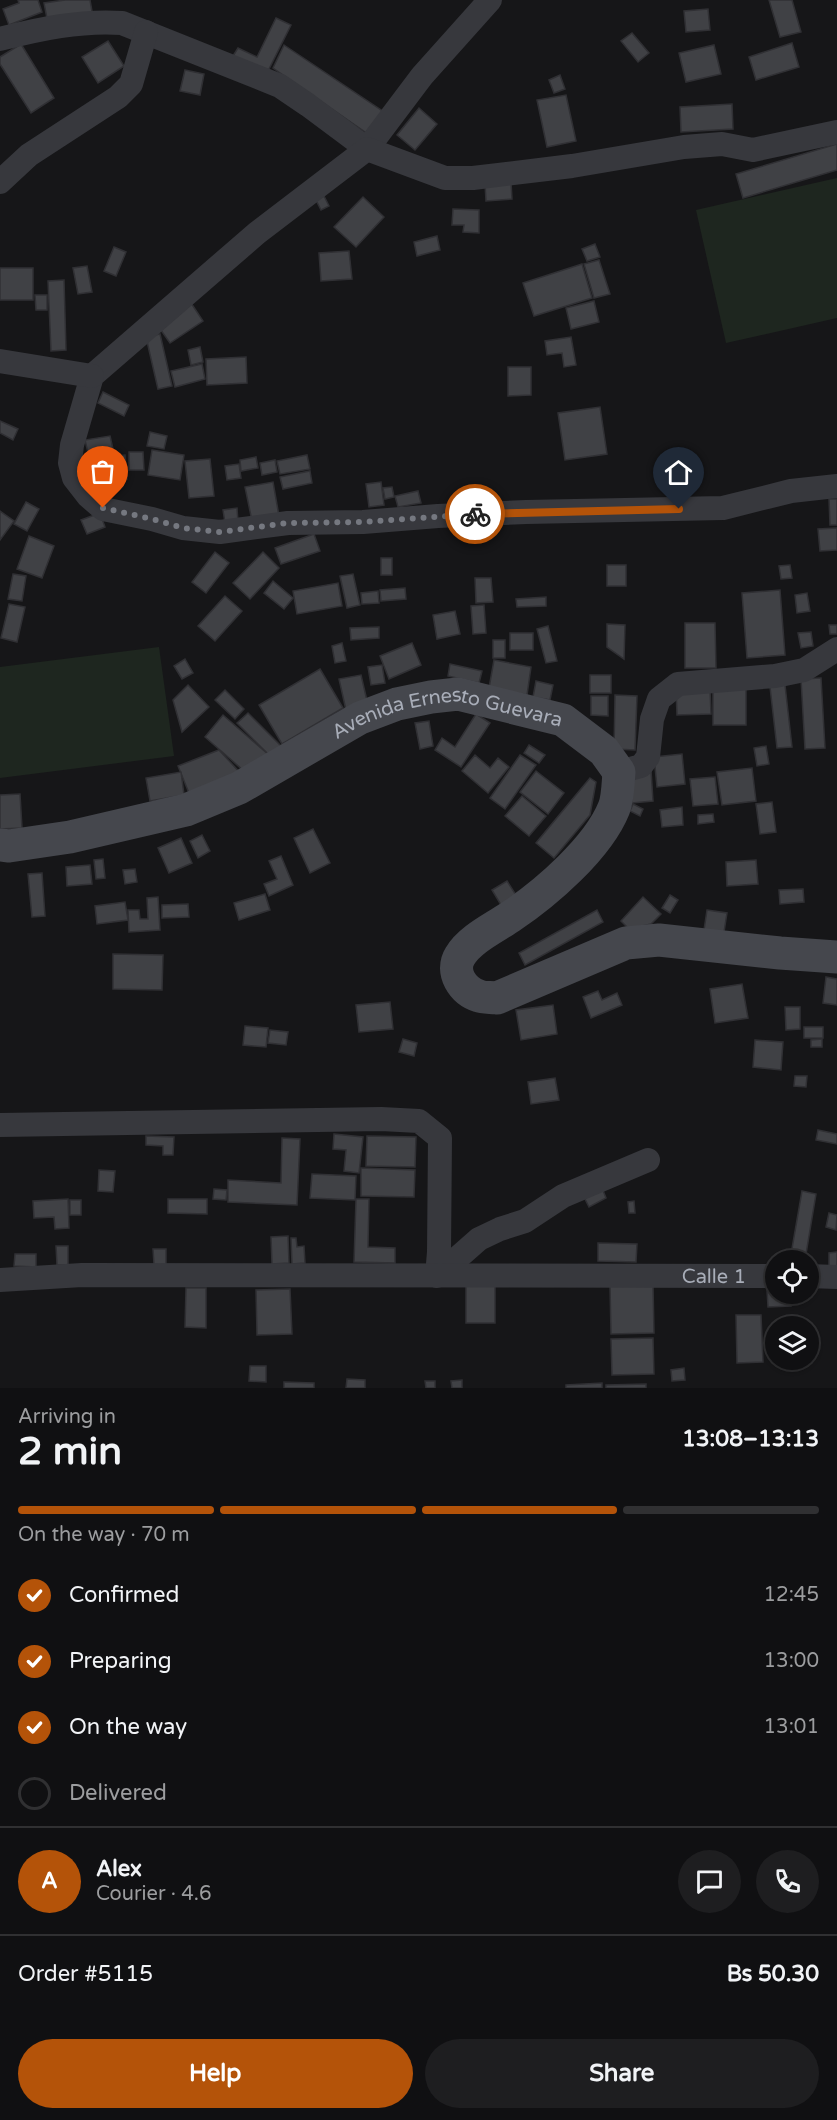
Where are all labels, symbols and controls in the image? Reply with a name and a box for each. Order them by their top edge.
pin [77,446,128,508]
pin [653,447,704,509]
icon: bag [86,455,119,488]
icon: home [662,456,695,489]
courier [445,484,505,544]
icon: bike [459,498,492,531]
street label: Avenida Ernesto Guevara [328,683,565,745]
map controls [765,1250,819,1370]
button: locate [765,1250,819,1304]
street label: Calle 1 [682,1265,746,1289]
button: layers [765,1316,819,1370]
text: Arriving in [18,1405,116,1429]
text: 13:08–13:13 [682,1426,819,1452]
text: 2 min [18,1428,122,1475]
text: On the way · 70 m [18,1523,190,1547]
icon: check [18,1579,51,1612]
text: Confirmed [69,1582,179,1608]
text: 12:45 [764,1583,819,1607]
icon: check [18,1645,51,1678]
text: Preparing [69,1648,172,1674]
text: 13:00 [764,1649,819,1673]
icon: check [18,1711,51,1744]
text: On the way [69,1714,187,1740]
text: 13:01 [764,1715,819,1739]
text: Delivered [69,1780,167,1806]
button: chat [678,1850,741,1913]
button: phone [756,1850,819,1913]
text: Alex [96,1856,142,1882]
text: A [41,1868,58,1894]
text: Courier · 4.6 [96,1882,211,1906]
text: Order #5115 [18,1961,153,1987]
text: Bs 50.30 [727,1961,819,1987]
button: Help [18,2039,413,2108]
button: Share [425,2039,819,2108]

